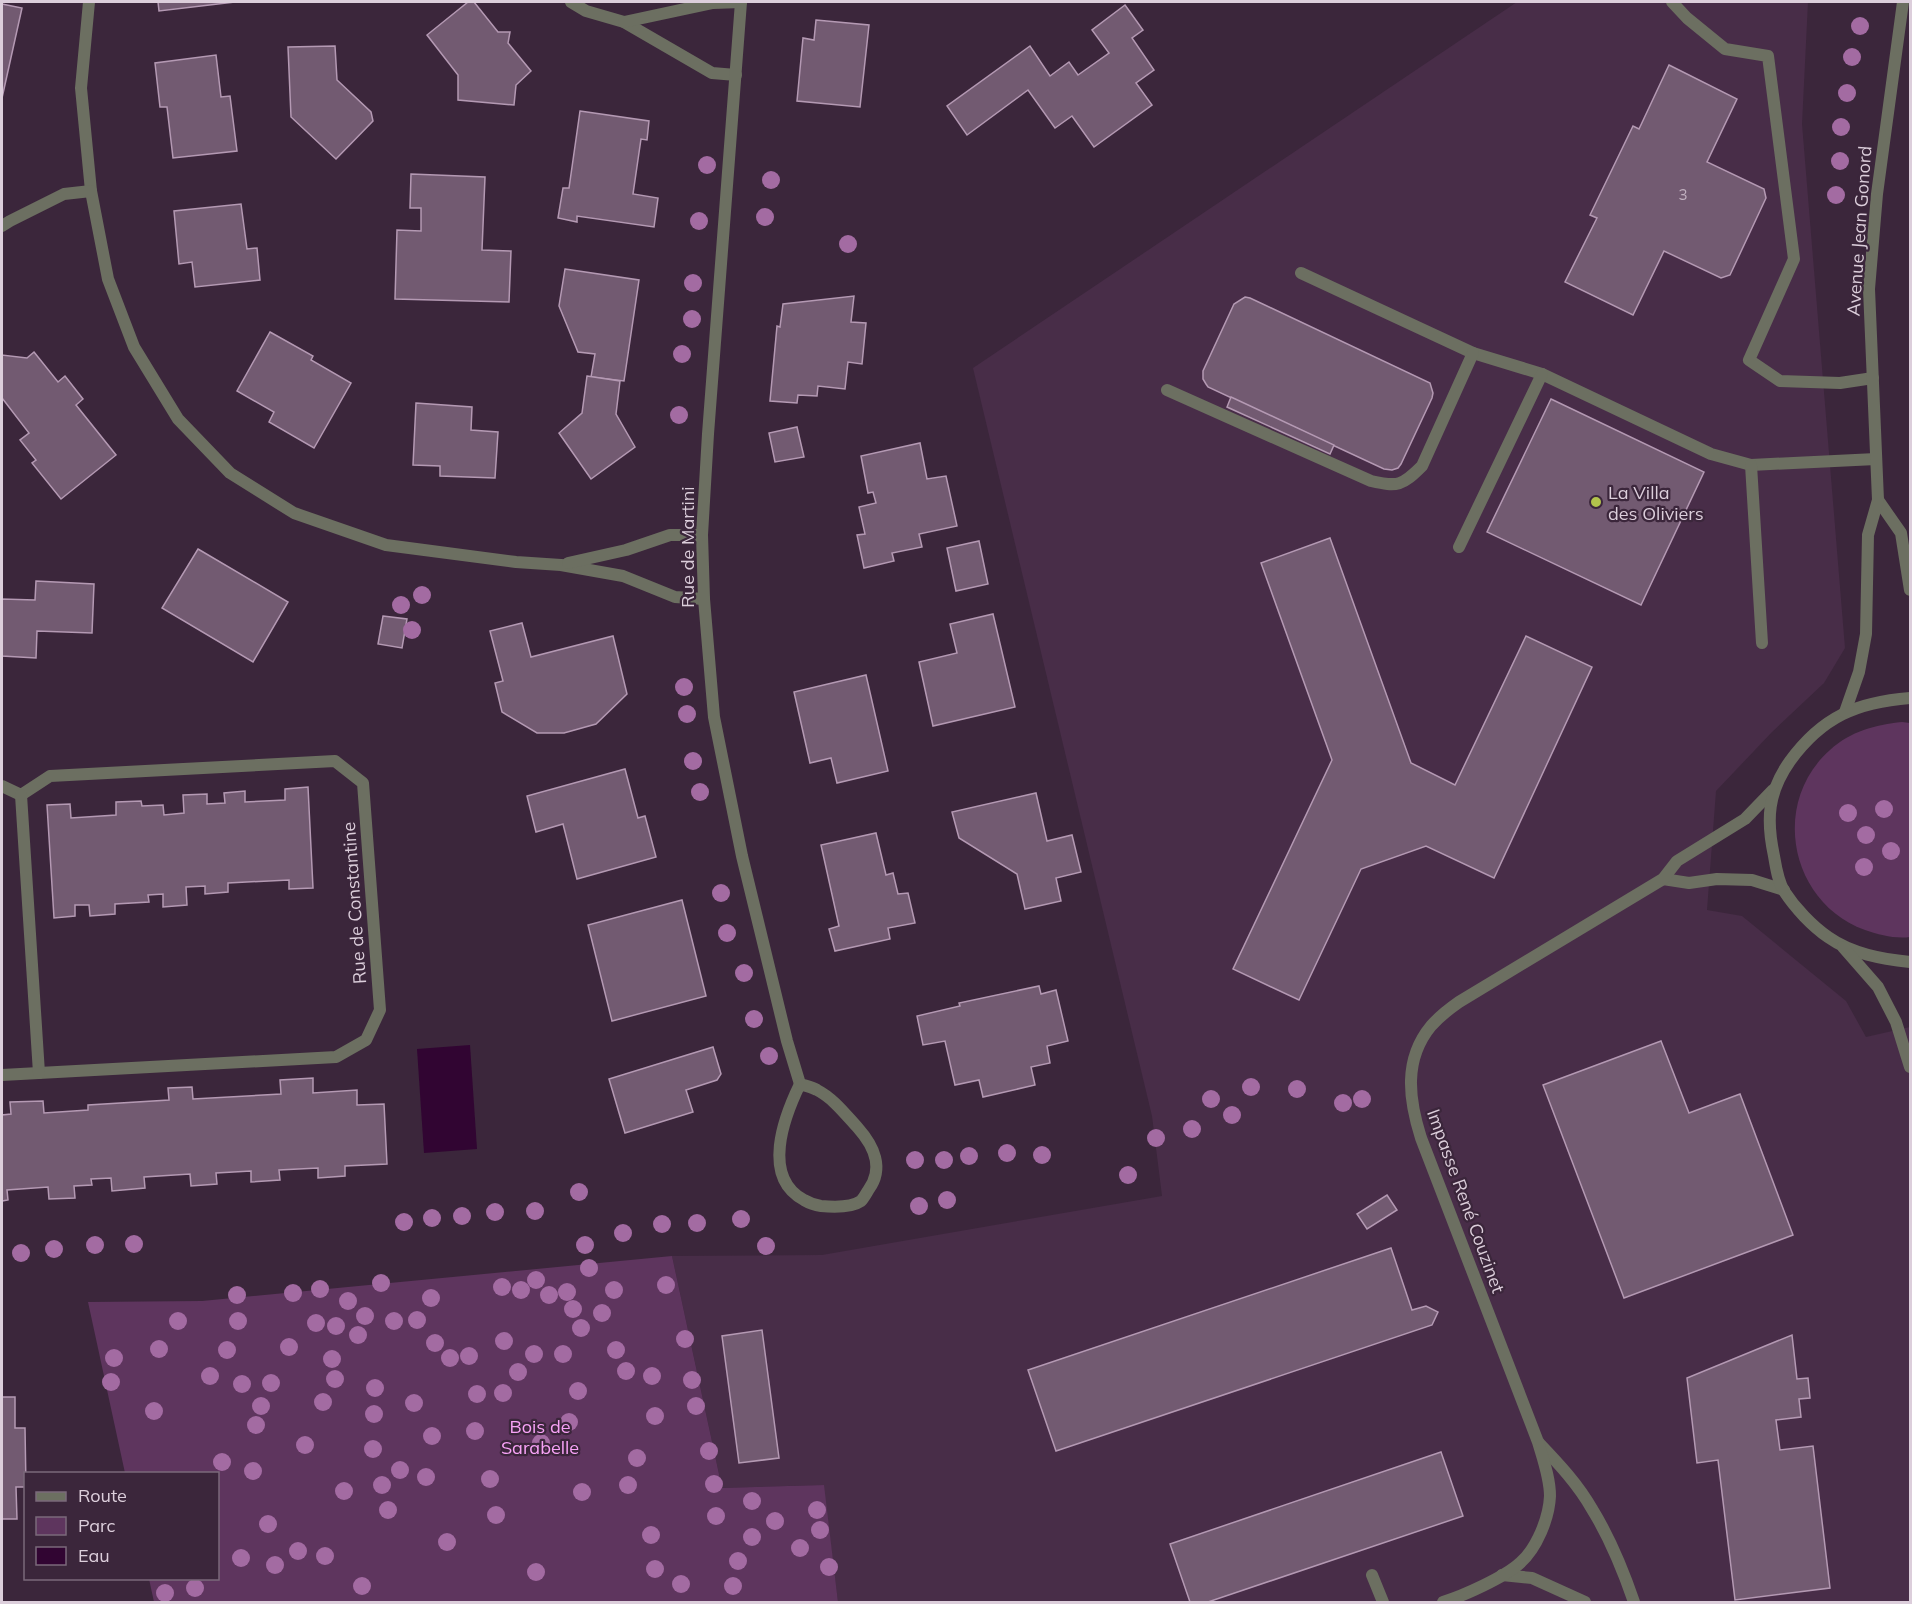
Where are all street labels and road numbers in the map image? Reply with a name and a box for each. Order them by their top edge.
street label: Avenue Jean Gonord [1842,145,1876,317]
street label: Rue de Martini [676,486,699,608]
street label: Rue de Constantine [337,821,371,985]
street label: Impasse René Couzinet [1422,1106,1510,1296]

